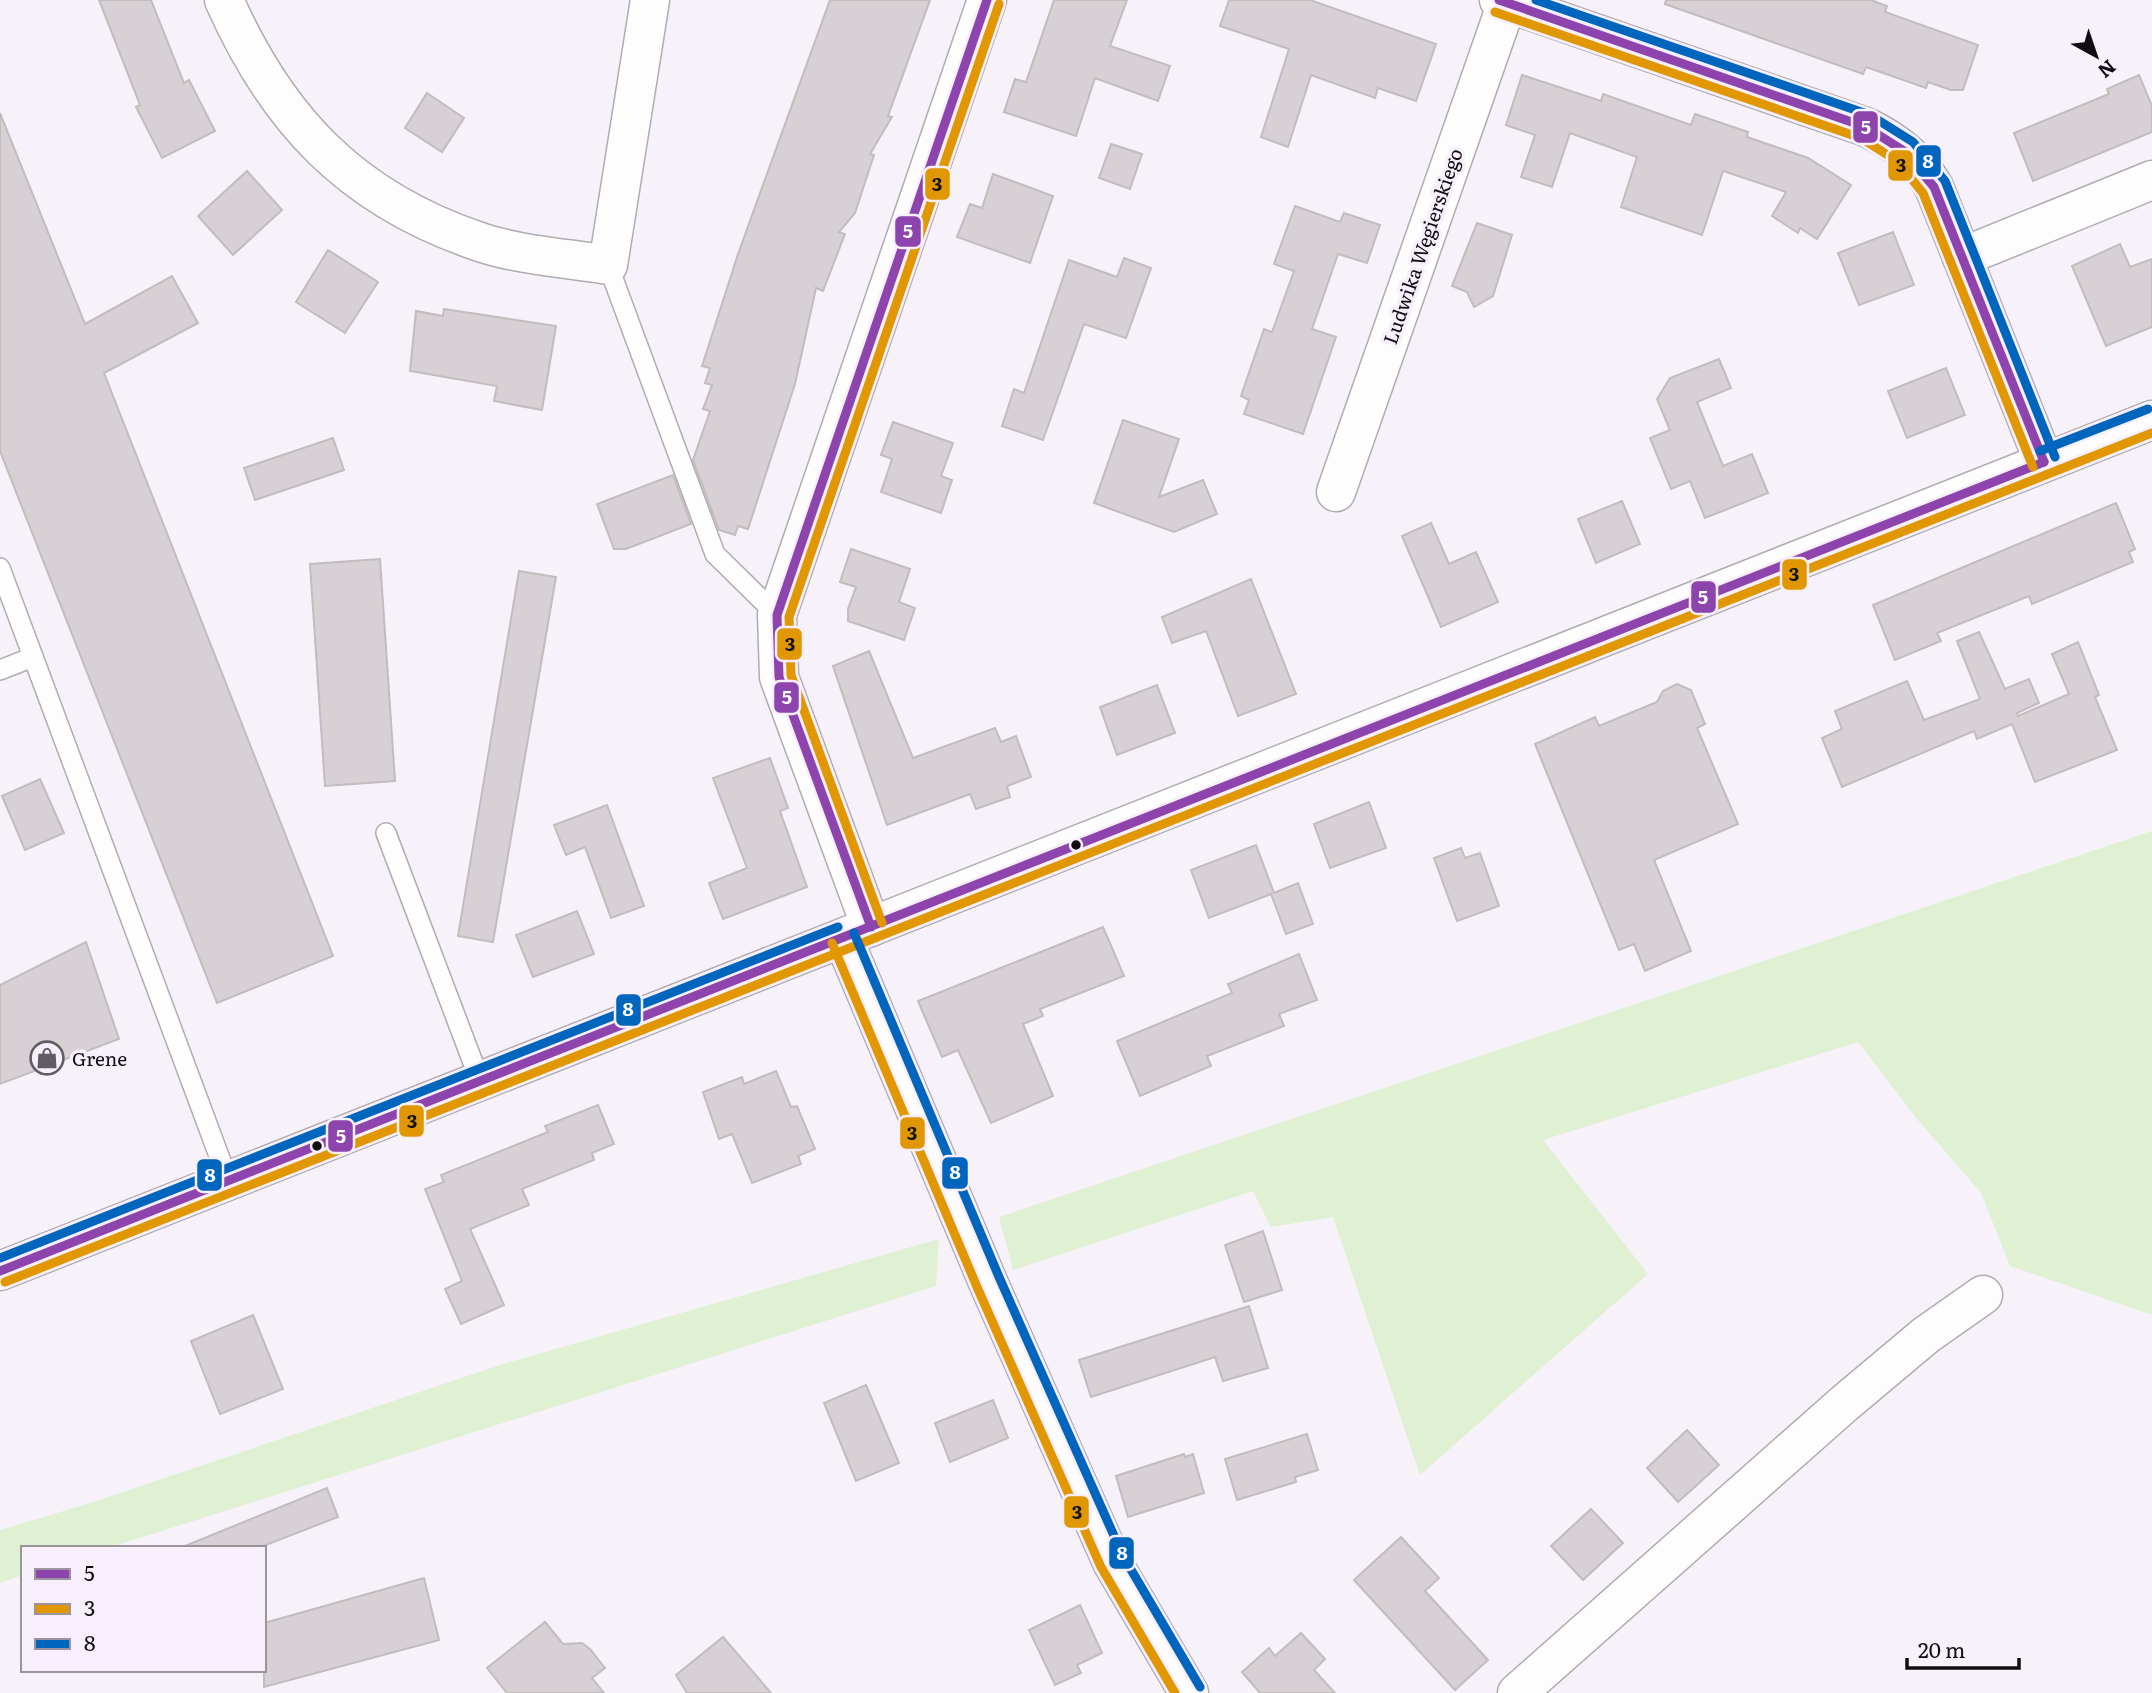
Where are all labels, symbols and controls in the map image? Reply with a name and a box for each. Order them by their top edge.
north arrow [2061,21,2131,91]
text: N [2092,54,2123,86]
line badge: 5 [1852,110,1879,144]
text: 5 [1861,112,1871,140]
street label: Ludwika Węgierskiego [1375,144,1469,348]
line badge: 8 [1915,144,1942,178]
text: 8 [1922,146,1934,174]
line badge: 3 [1887,149,1914,182]
text: 3 [1896,150,1906,178]
line badge: 3 [924,167,951,201]
text: 3 [932,169,942,197]
line badge: 5 [894,215,922,248]
text: 5 [903,216,913,244]
line badge: 3 [1781,558,1808,591]
text: 3 [1789,559,1799,587]
line badge: 5 [1690,580,1717,614]
text: 5 [1698,582,1708,610]
line badge: 3 [776,627,803,661]
text: 3 [785,629,795,657]
line badge: 5 [773,681,800,714]
text: 5 [782,682,792,710]
unlabelled marker [1069,838,1083,852]
line badge: 8 [615,993,642,1027]
text: 8 [622,994,634,1022]
shop icon: Grene [28,1039,66,1077]
place label: Grene [72,1044,127,1072]
line badge: 3 [398,1104,425,1138]
text: 3 [407,1106,417,1134]
line badge: 3 [899,1116,926,1150]
text: 3 [907,1118,917,1146]
line badge: 5 [327,1119,354,1153]
text: 5 [336,1121,346,1149]
unlabelled marker [310,1139,324,1153]
line badge: 8 [941,1156,969,1190]
text: 8 [949,1157,961,1185]
line badge: 8 [196,1158,223,1192]
text: 8 [204,1160,216,1188]
line badge: 3 [1063,1495,1090,1529]
text: 3 [1072,1497,1082,1525]
line badge: 8 [1108,1536,1135,1570]
text: 8 [1116,1538,1128,1566]
legend [21,1546,266,1672]
text: 5 [84,1556,95,1587]
text: 3 [84,1591,95,1622]
text: 8 [84,1626,96,1657]
scale bar [1907,1626,2019,1670]
text: 20 m [1918,1633,1965,1664]

